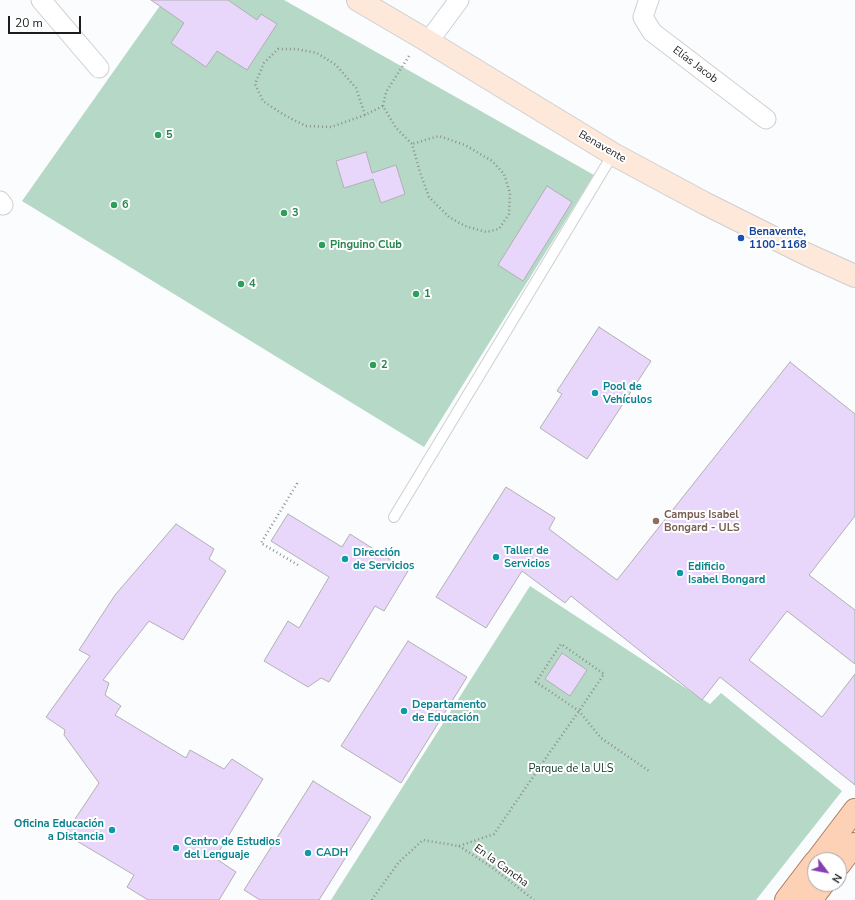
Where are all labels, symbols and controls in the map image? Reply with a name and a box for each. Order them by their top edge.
scale bar [10,8,83,34]
text: 20 m [15,15,43,31]
street label: Elías Jacob [670,44,720,86]
place label: 5 [166,128,173,142]
street label: Benavente [576,128,628,166]
marker: 5 [153,130,163,140]
place label: 6 [122,198,129,212]
marker: 6 [109,200,119,210]
place label: 3 [292,206,299,220]
marker: 3 [279,208,289,218]
place label: Benavente, 1100-1168 [749,225,807,251]
marker: Benavente, 1100-1168 [736,233,746,243]
place label: Pinguino Club [330,238,402,252]
marker: Pinguino Club [317,240,327,250]
place label: 4 [249,277,256,291]
marker: 4 [236,279,246,289]
place label: 1 [424,287,431,301]
marker: 1 [411,289,421,299]
place label: 2 [381,358,388,372]
marker: 2 [368,360,378,370]
place label: Pool de Vehículos [603,380,652,406]
marker: Pool de Vehículos [590,388,600,398]
place label: Campus Isabel Bongard - ULS [664,508,740,534]
marker: Campus Isabel Bongard - ULS [651,516,661,526]
place label: Taller de Servicios [504,544,550,570]
place label: Dirección de Servicios [353,546,414,572]
marker: Taller de Servicios [491,552,501,562]
marker: Dirección de Servicios [340,554,350,564]
place label: Edificio Isabel Bongard [688,560,765,586]
marker: Edificio Isabel Bongard [675,568,685,578]
place label: Departamento de Educación [412,698,486,724]
marker: Departamento de Educación [399,706,409,716]
park label: Parque de la ULS [528,762,614,776]
place label: Oficina Educación a Distancia [14,817,104,843]
marker: Oficina Educación a Distancia [107,825,117,835]
place label: Centro de Estudios del Lenguaje [184,835,280,861]
street label: En la Cancha [471,842,531,890]
marker: Centro de Estudios del Lenguaje [171,843,181,853]
place label: CADH [316,846,348,860]
marker: CADH [303,848,313,858]
north arrow [807,852,847,892]
text: N [828,871,845,886]

